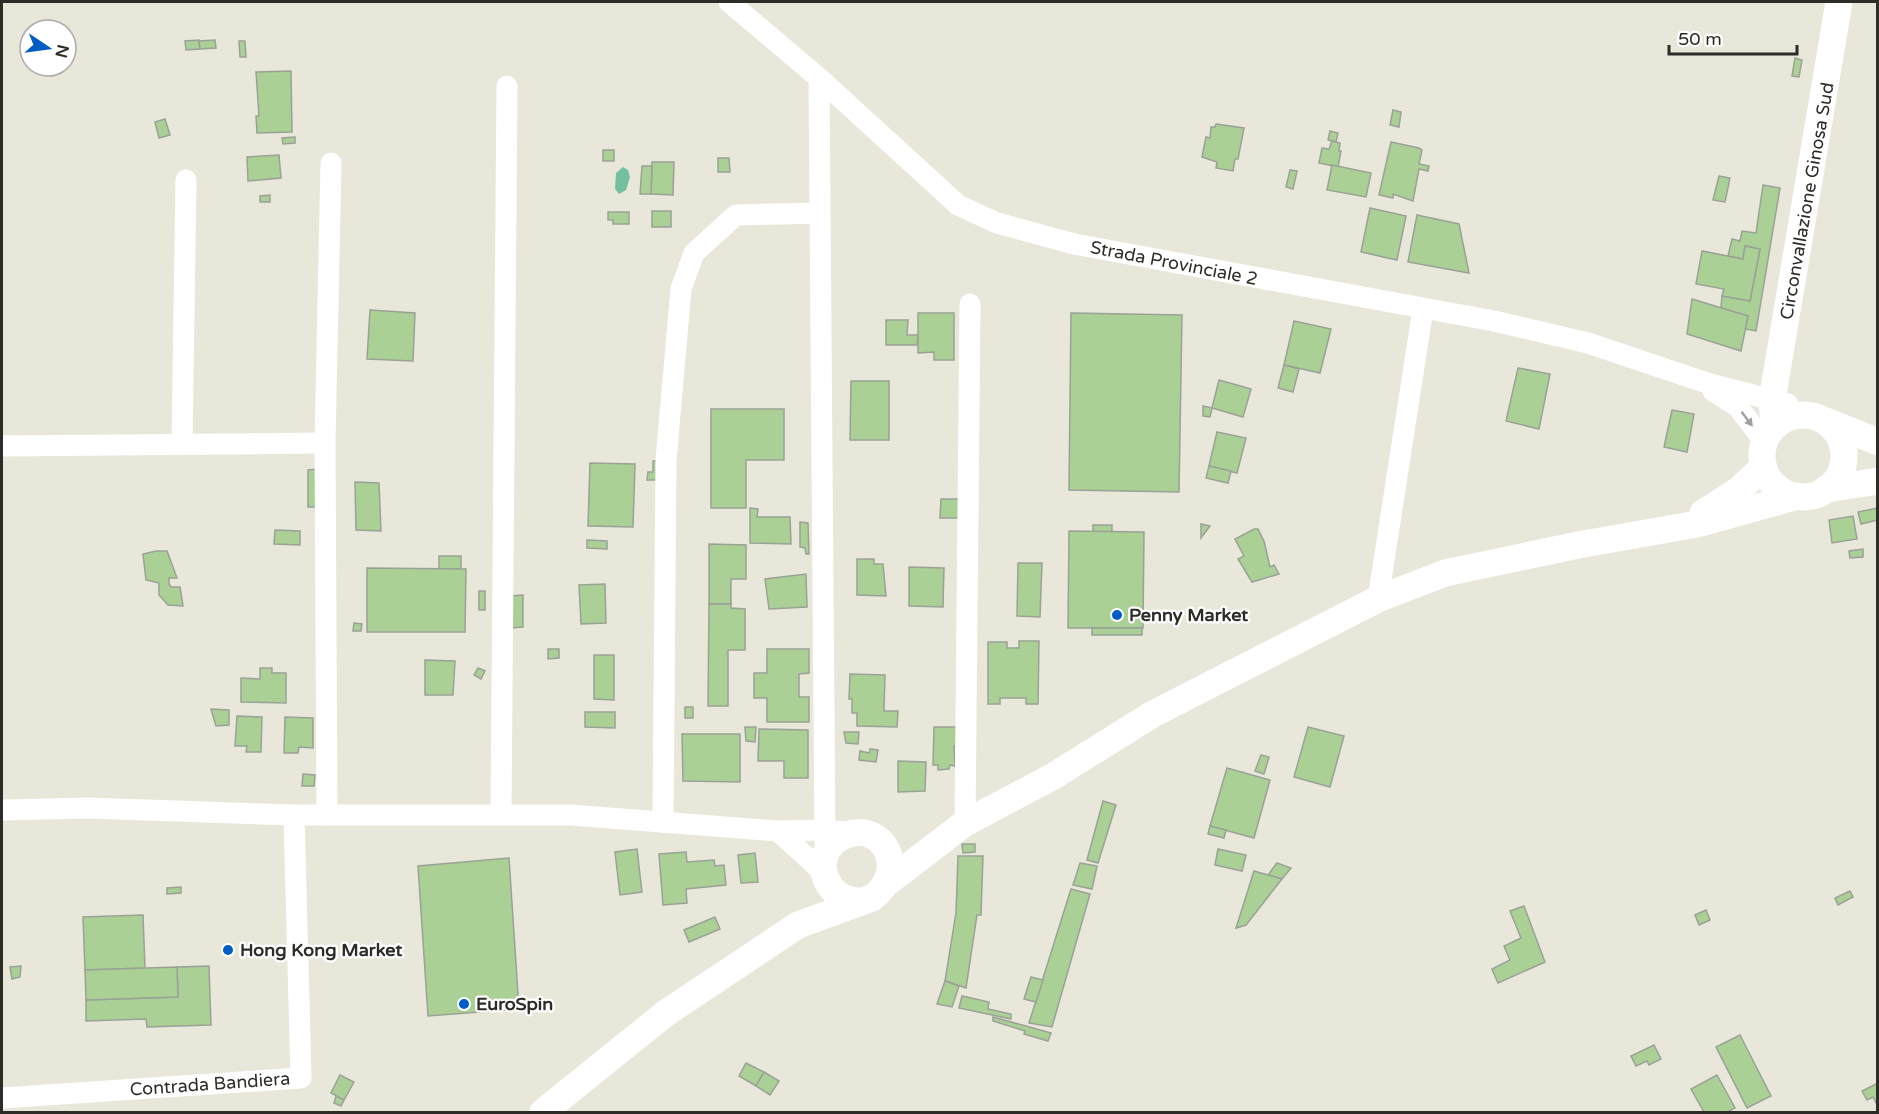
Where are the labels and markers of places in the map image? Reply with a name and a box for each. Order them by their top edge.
place label: Penny Market [1129,604,1248,626]
marker: Penny Market [1110,608,1124,622]
place label: Hong Kong Market [240,939,403,961]
marker: Hong Kong Market [221,943,235,957]
place label: EuroSpin [476,993,553,1015]
marker: EuroSpin [457,997,471,1011]

